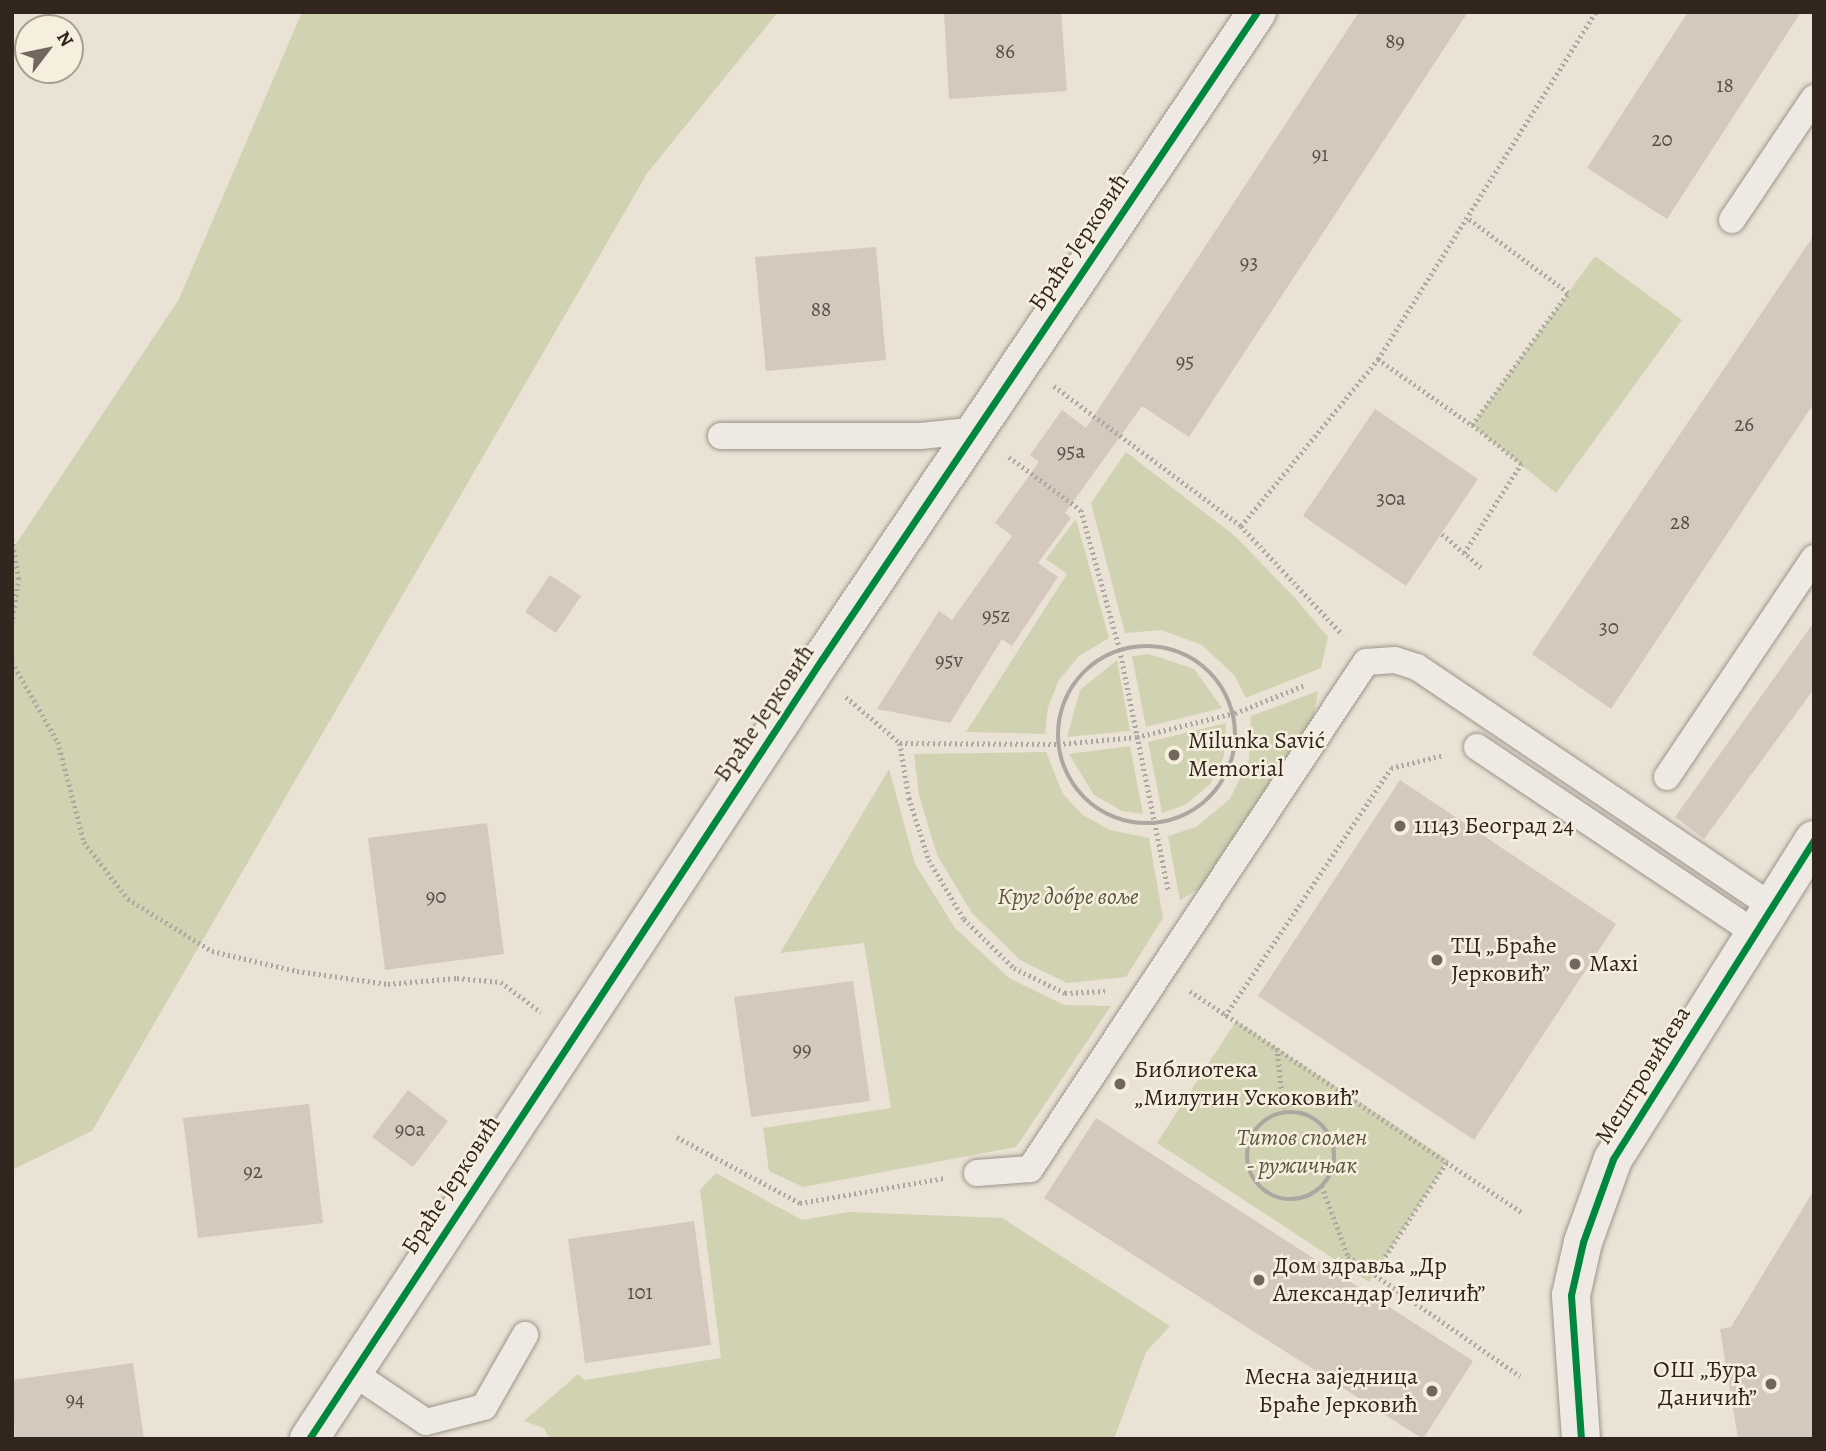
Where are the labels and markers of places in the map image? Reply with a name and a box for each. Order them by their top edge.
place label: Milunka Savić Memorial [1188,727,1325,783]
marker: Milunka Savić Memorial [1166,747,1182,763]
place label: 11143 Београд 24 [1414,812,1574,840]
marker: 11143 Београд 24 [1392,818,1408,834]
place label: ТЦ „Браће Јерковић” [1451,932,1557,988]
place label: Maxi [1589,950,1638,978]
marker: ТЦ „Браће Јерковић” [1429,952,1445,968]
marker: Maxi [1567,956,1583,972]
place label: Библиотека „Милутин Ускоковић” [1134,1056,1359,1112]
marker: Библиотека „Милутин Ускоковић” [1112,1076,1128,1092]
place label: Дом здравља „Др Александар Јеличић” [1273,1252,1486,1308]
marker: Дом здравља „Др Александар Јеличић” [1251,1272,1267,1288]
place label: ОШ „Ђура Даничић” [1653,1356,1757,1412]
place label: Месна заједница Браће Јерковић [1245,1363,1418,1419]
marker: ОШ „Ђура Даничић” [1763,1376,1779,1392]
marker: Месна заједница Браће Јерковић [1424,1383,1440,1399]

